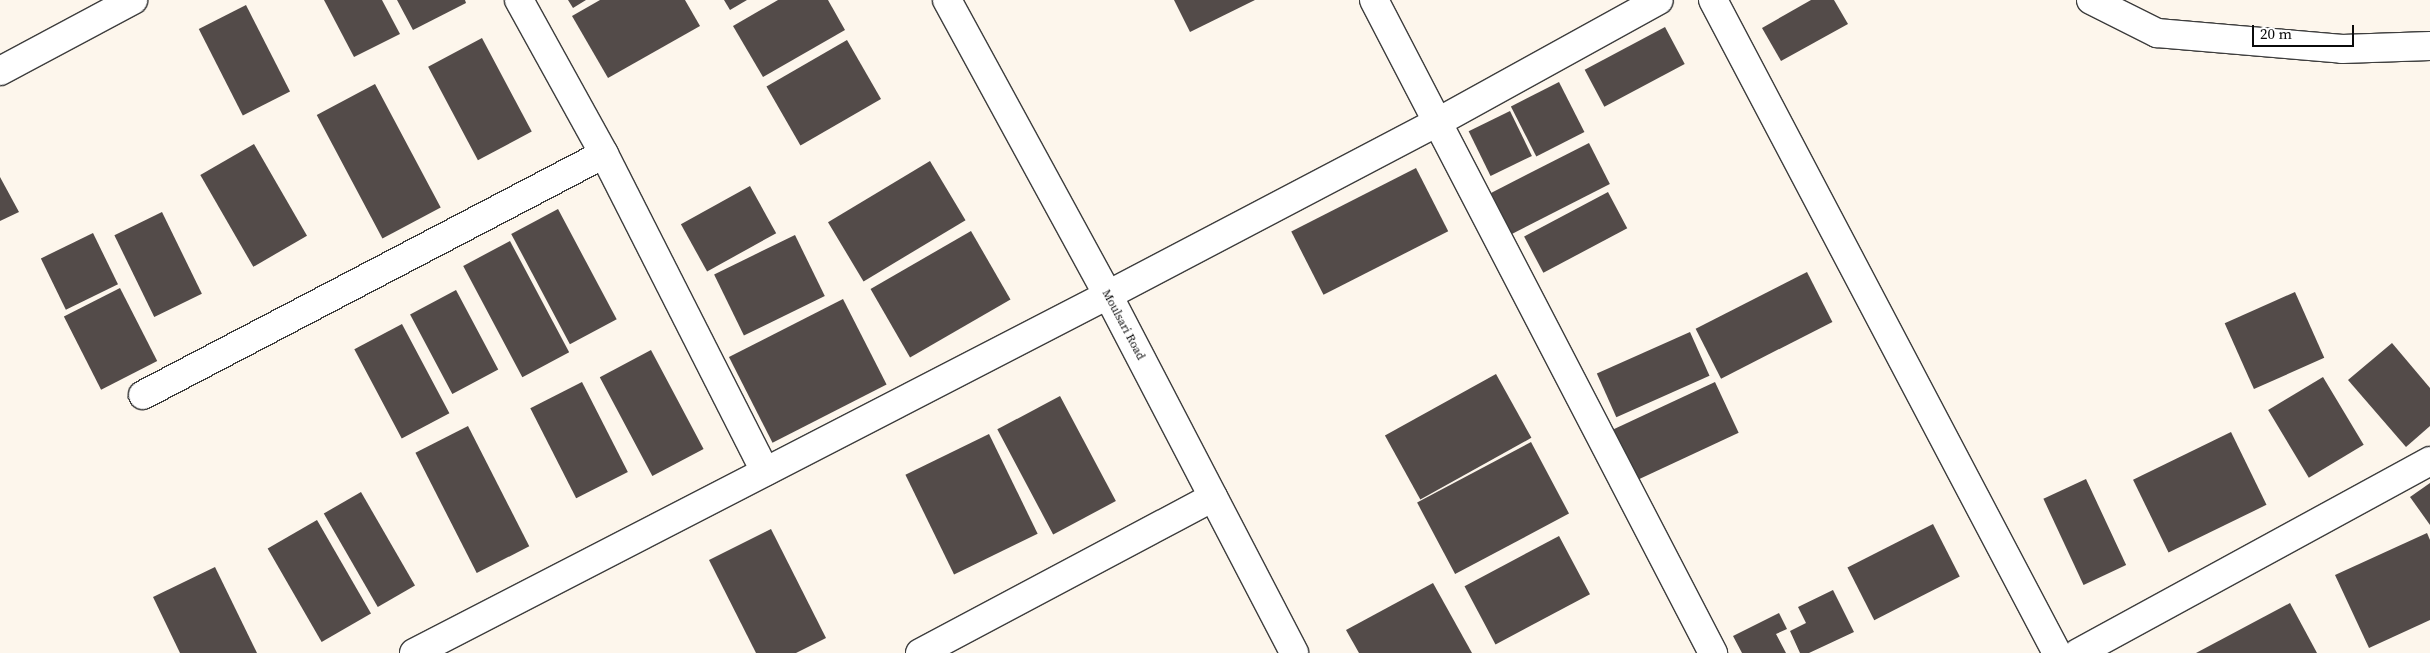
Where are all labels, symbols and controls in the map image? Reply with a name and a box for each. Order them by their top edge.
scale bar [2255,15,2358,47]
text: 20 m [2260,23,2292,44]
street label: Moulsari Road [1098,287,1148,363]

